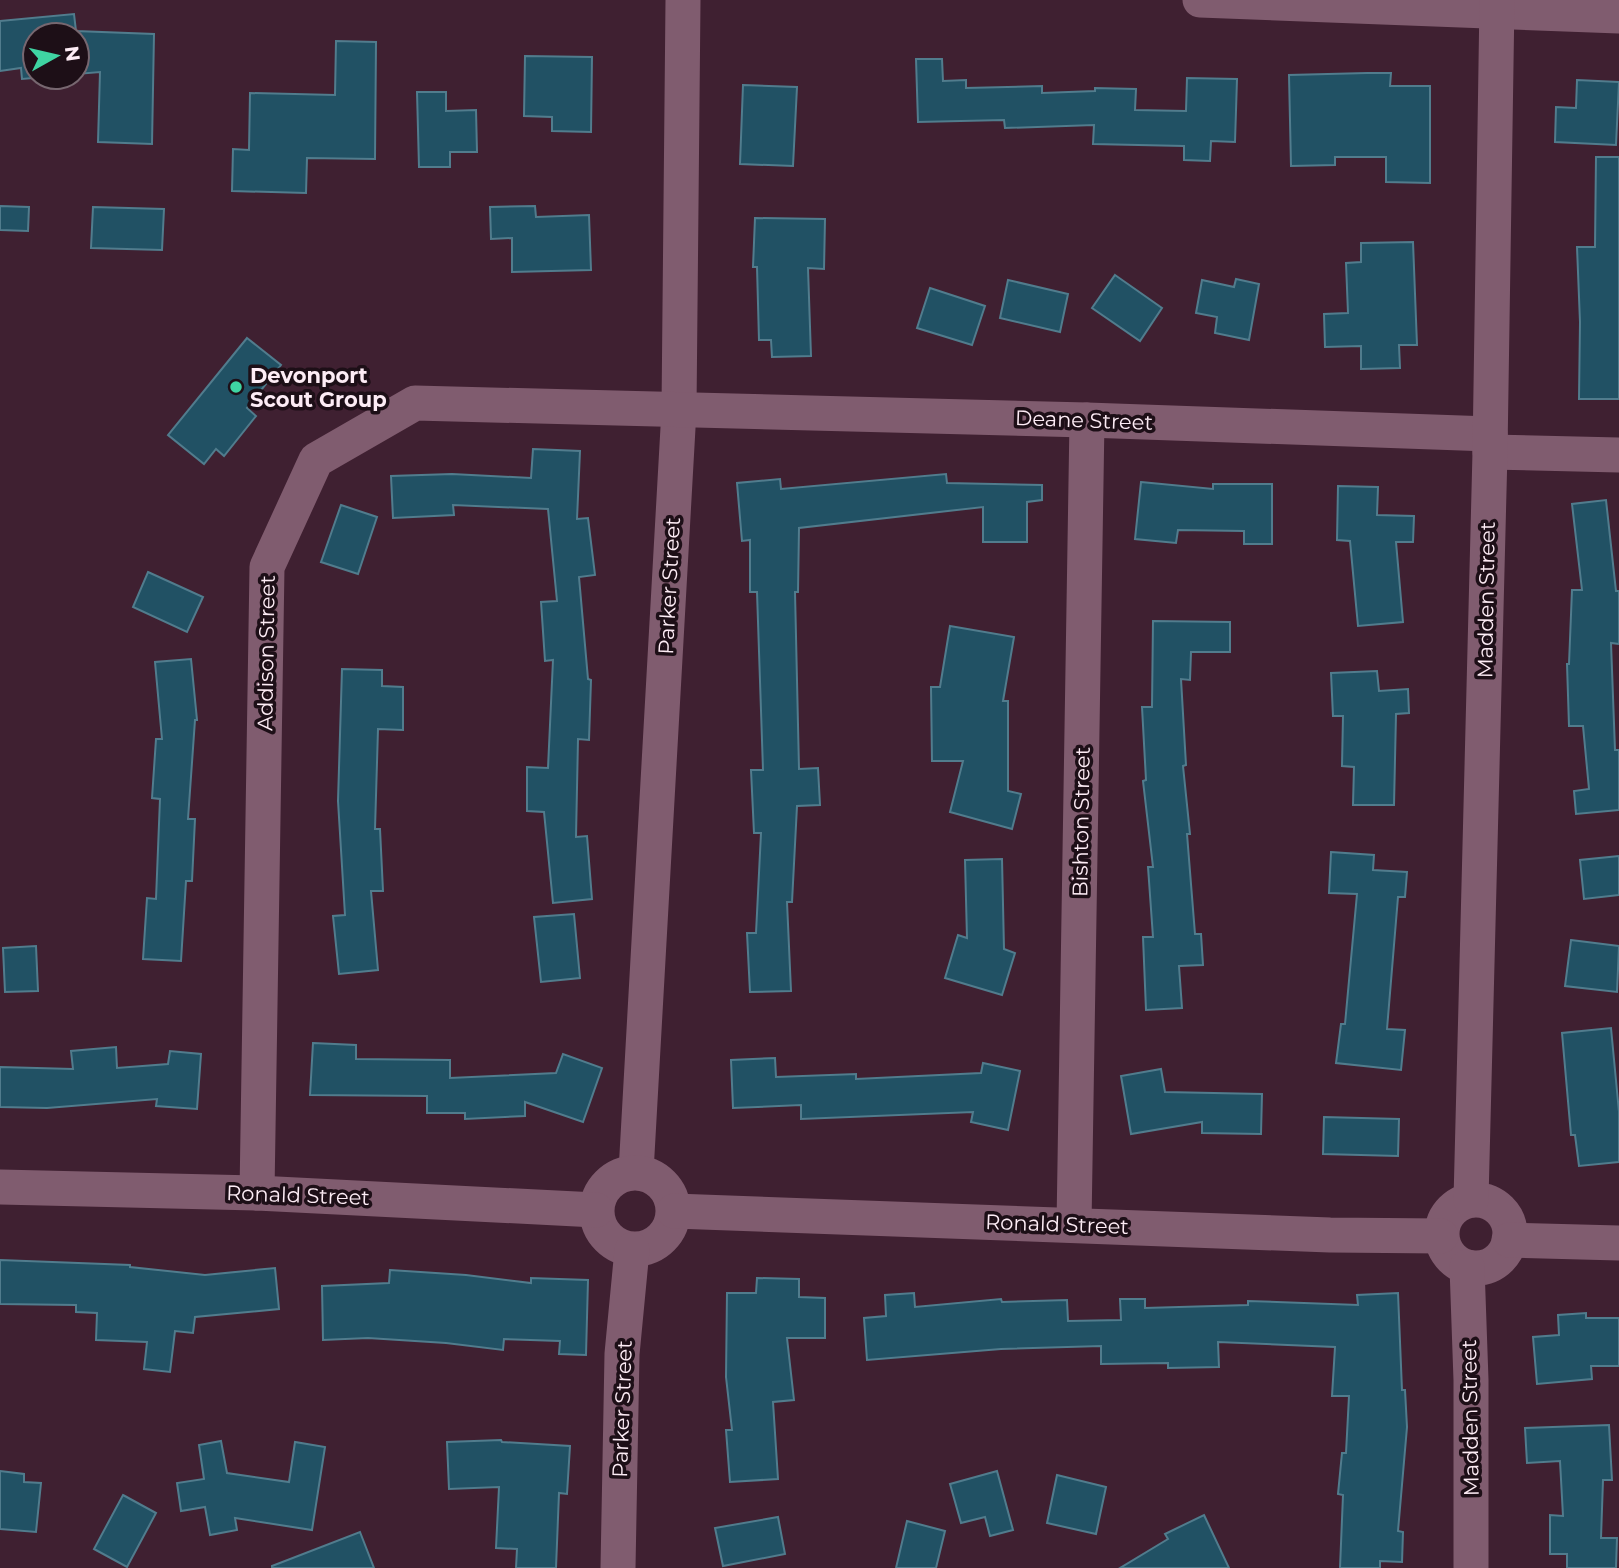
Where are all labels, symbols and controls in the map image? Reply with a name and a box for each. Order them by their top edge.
north arrow [21,21,91,91]
text: N [60,44,85,63]
place label: Devonport Scout Group [250,363,387,412]
marker: Devonport Scout Group [228,379,244,395]
street label: Deane Street [1015,405,1153,435]
street label: Parker Street [653,517,685,655]
street label: Madden Street [1472,521,1500,679]
street label: Addison Street [252,575,280,731]
street label: Bishton Street [1067,747,1095,897]
street label: Ronald Street [226,1180,370,1210]
street label: Ronald Street [985,1209,1129,1239]
street label: Madden Street [1456,1339,1484,1497]
street label: Parker Street [607,1340,637,1478]

